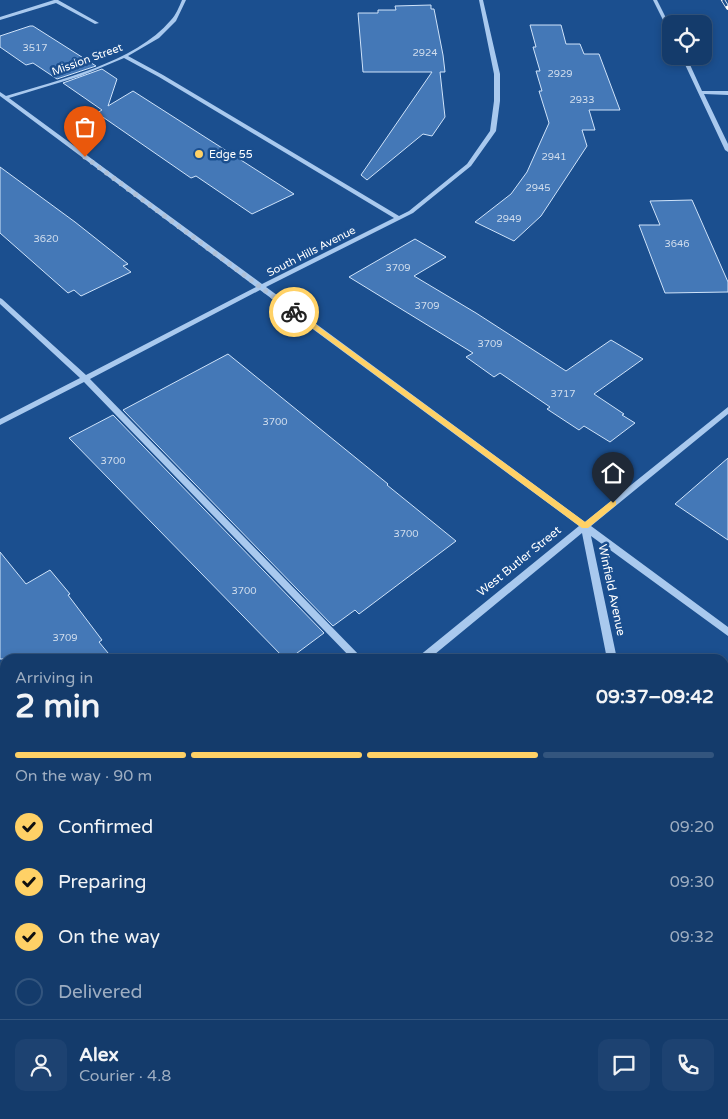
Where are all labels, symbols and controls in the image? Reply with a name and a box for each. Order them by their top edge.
map controls [662,15,712,65]
button: locate [662,15,712,65]
street label: Mission Street [50,41,124,78]
house number: 3517 [22,42,48,54]
house number: 2924 [412,47,438,59]
house number: 2929 [547,68,573,80]
house number: 2933 [569,94,595,106]
pin [64,106,106,157]
icon: bag [71,113,99,141]
marker: Edge 55 [193,148,205,160]
place label: Edge 55 [209,148,253,161]
house number: 2941 [541,151,567,163]
house number: 2945 [525,182,551,194]
house number: 2949 [496,213,522,225]
street label: South Hills Avenue [265,223,358,279]
house number: 3620 [33,233,59,245]
house number: 3646 [664,238,690,250]
house number: 3709 [385,262,411,274]
courier [269,287,319,337]
icon: bike [280,298,308,326]
house number: 3709 [414,300,440,312]
house number: 3709 [477,338,503,350]
house number: 3717 [550,388,576,400]
house number: 3700 [262,416,288,428]
pin [592,452,634,503]
house number: 3700 [100,455,126,467]
icon: home [599,459,627,487]
street label: West Butler Street [474,523,564,599]
house number: 3700 [393,528,419,540]
street label: Winfield Avenue [595,543,629,637]
house number: 3700 [231,585,257,597]
house number: 3709 [52,632,78,644]
text: Arriving in [15,668,93,688]
text: 09:37–09:42 [596,686,714,708]
text: 2 min [15,688,100,726]
text: On the way · 90 m [15,766,152,786]
icon: check [15,813,43,841]
text: Confirmed [58,816,153,838]
text: 09:20 [670,817,714,837]
icon: check [15,868,43,896]
text: Preparing [58,871,147,893]
text: 09:30 [670,872,714,892]
icon: check [15,923,43,951]
text: On the way [58,926,160,948]
text: 09:32 [670,927,714,947]
text: Delivered [58,981,143,1003]
button: person [15,1039,67,1091]
button: chat [598,1039,650,1091]
button: phone [662,1039,714,1091]
text: Alex [79,1044,119,1066]
text: Courier · 4.8 [79,1066,171,1086]

